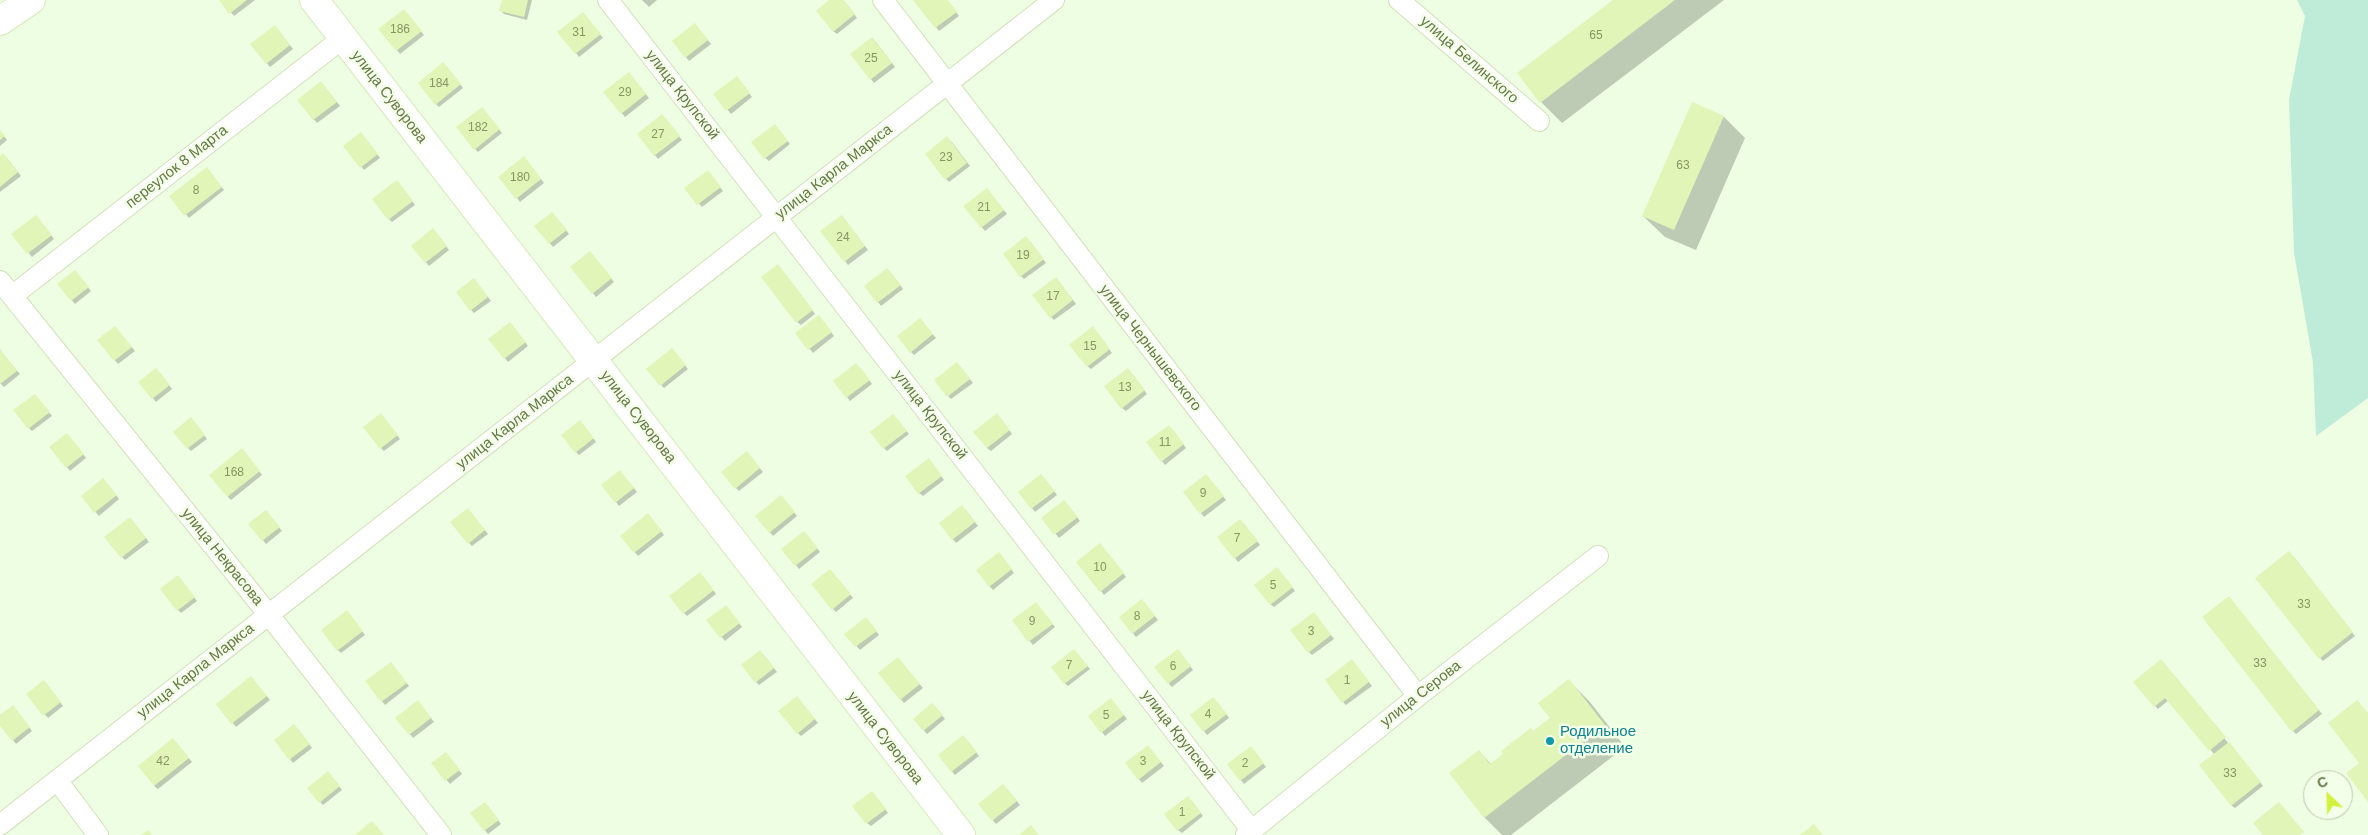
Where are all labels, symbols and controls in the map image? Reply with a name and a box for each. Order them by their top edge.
street label: улица Белинского [1416,12,1522,108]
house number: 186 [390,23,410,37]
house number: 31 [572,26,586,40]
house number: 65 [1589,29,1603,43]
street label: улица Суворова [347,47,431,147]
street label: улица Крупской [641,47,723,143]
house number: 25 [864,52,878,66]
house number: 184 [429,77,449,91]
house number: 29 [618,86,632,100]
house number: 182 [468,121,488,135]
street label: улица Карла Маркса [772,121,896,223]
street label: переулок 8 Марта [122,122,232,212]
house number: 27 [651,128,665,142]
house number: 23 [939,151,953,165]
house number: 63 [1676,159,1690,173]
house number: 180 [510,171,530,185]
house number: 8 [193,184,199,198]
house number: 21 [977,201,991,215]
house number: 24 [836,231,850,245]
house number: 19 [1016,249,1030,263]
street label: улица Чернышевского [1095,281,1205,415]
house number: 17 [1046,290,1060,304]
house number: 15 [1083,340,1097,354]
street label: улица Суворова [596,367,680,467]
street label: улица Крупской [889,367,971,463]
street label: улица Карла Маркса [453,371,577,473]
house number: 13 [1118,381,1132,395]
house number: 11 [1159,436,1171,450]
house number: 168 [224,466,244,480]
house number: 9 [1200,487,1206,501]
street label: улица Некрасова [177,505,267,609]
house number: 7 [1234,532,1240,546]
house number: 10 [1093,561,1107,575]
house number: 5 [1270,579,1276,593]
house number: 33 [2297,598,2311,612]
house number: 8 [1134,610,1140,624]
house number: 9 [1029,615,1035,629]
street label: улица Карла Маркса [134,620,258,722]
house number: 3 [1308,625,1314,639]
street label: улица Серова [1377,657,1465,731]
house number: 33 [2253,657,2267,671]
house number: 7 [1066,659,1072,673]
house number: 6 [1170,660,1176,674]
house number: 1 [1344,674,1350,688]
street label: улица Крупской [1137,687,1219,783]
street label: улица Суворова [843,688,927,788]
house number: 4 [1205,708,1211,722]
house number: 5 [1103,709,1109,723]
place label: Родильное отделение [1560,723,1636,758]
marker: Родильное отделение [1544,735,1556,747]
house number: 42 [156,755,170,769]
house number: 3 [1140,755,1146,769]
house number: 2 [1242,757,1248,771]
house number: 33 [2223,767,2237,781]
north arrow [2303,770,2353,820]
text: С [2314,773,2330,792]
house number: 1 [1179,806,1185,820]

